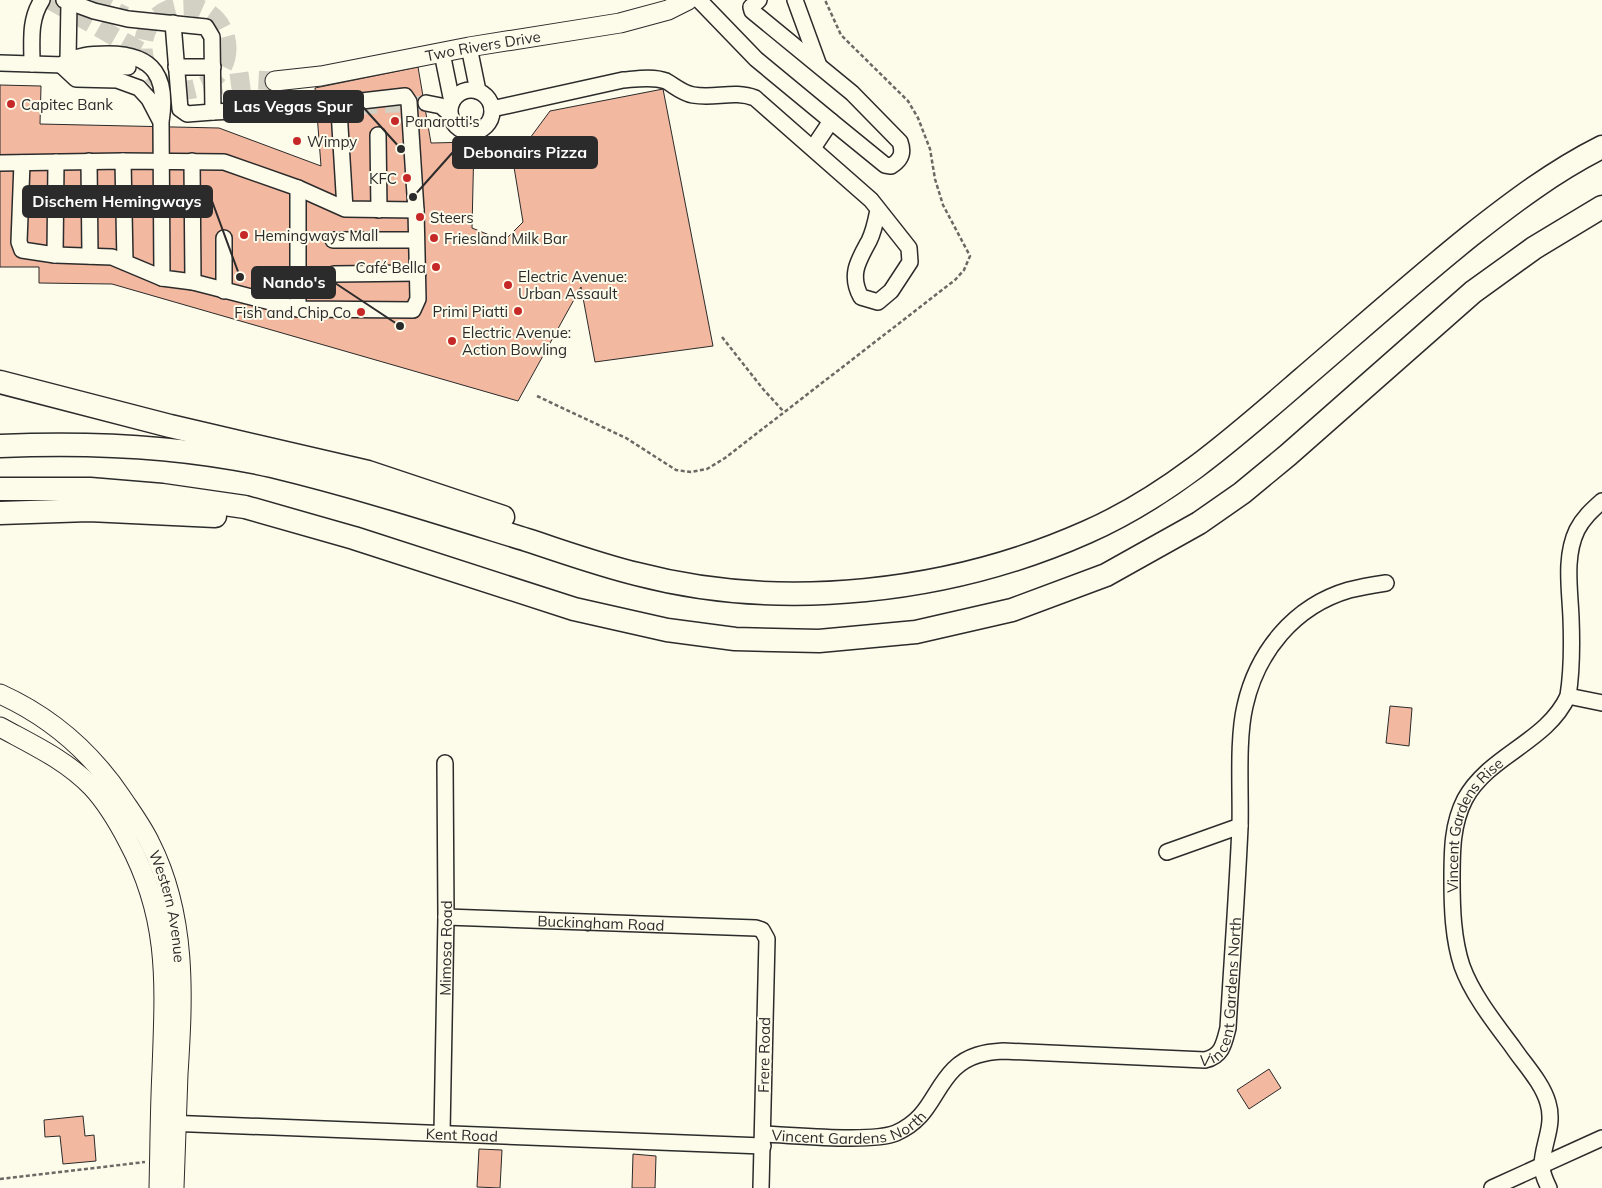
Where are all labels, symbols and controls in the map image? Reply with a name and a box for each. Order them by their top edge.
street label: Two Rivers Drive [424,26,542,65]
callout: Las Vegas Spur [224,91,363,122]
place label: Capitec Bank [21,95,113,114]
text: Las Vegas Spur [234,96,353,116]
marker: Capitec Bank [5,98,17,110]
place label: Panarotti's [405,112,480,131]
marker: Panarotti's [389,115,401,127]
place label: Wimpy [307,132,357,151]
marker: Wimpy [291,135,303,147]
callout: Debonairs Pizza [453,137,597,168]
text: Debonairs Pizza [463,142,587,162]
place label: KFC [369,169,397,188]
marker: KFC [401,172,413,184]
callout: Dischem Hemingways [23,186,212,217]
text: Dischem Hemingways [32,191,202,211]
place label: Steers [430,208,474,227]
marker: Steers [414,211,426,223]
place label: Hemingways Mall [254,226,378,245]
marker: Hemingways Mall [238,229,250,241]
place label: Friesland Milk Bar [444,229,568,248]
marker: Friesland Milk Bar [428,232,440,244]
place label: Café Bella [356,258,426,277]
marker: Café Bella [430,261,442,273]
callout: Nando's [252,267,335,298]
place label: Electric Avenue: Urban Assault [518,267,627,303]
text: Nando's [263,272,325,292]
marker: Electric Avenue: Urban Assault [502,279,514,291]
place label: Primi Piatti [433,302,508,321]
place label: Fish and Chip Co [234,303,351,322]
marker: Primi Piatti [512,305,524,317]
marker: Fish and Chip Co [355,306,367,318]
place label: Electric Avenue: Action Bowling [462,323,571,359]
marker: Electric Avenue: Action Bowling [446,335,458,347]
street label: Vincent Gardens Rise [1442,753,1507,893]
street label: Western Avenue [145,847,190,963]
street label: Mimosa Road [435,900,456,996]
street label: Buckingham Road [537,911,665,934]
street label: Vincent Gardens North [1199,916,1245,1070]
street label: Frere Road [754,1017,774,1093]
street label: Vincent Gardens North [771,1106,930,1147]
street label: Kent Road [425,1123,498,1145]

